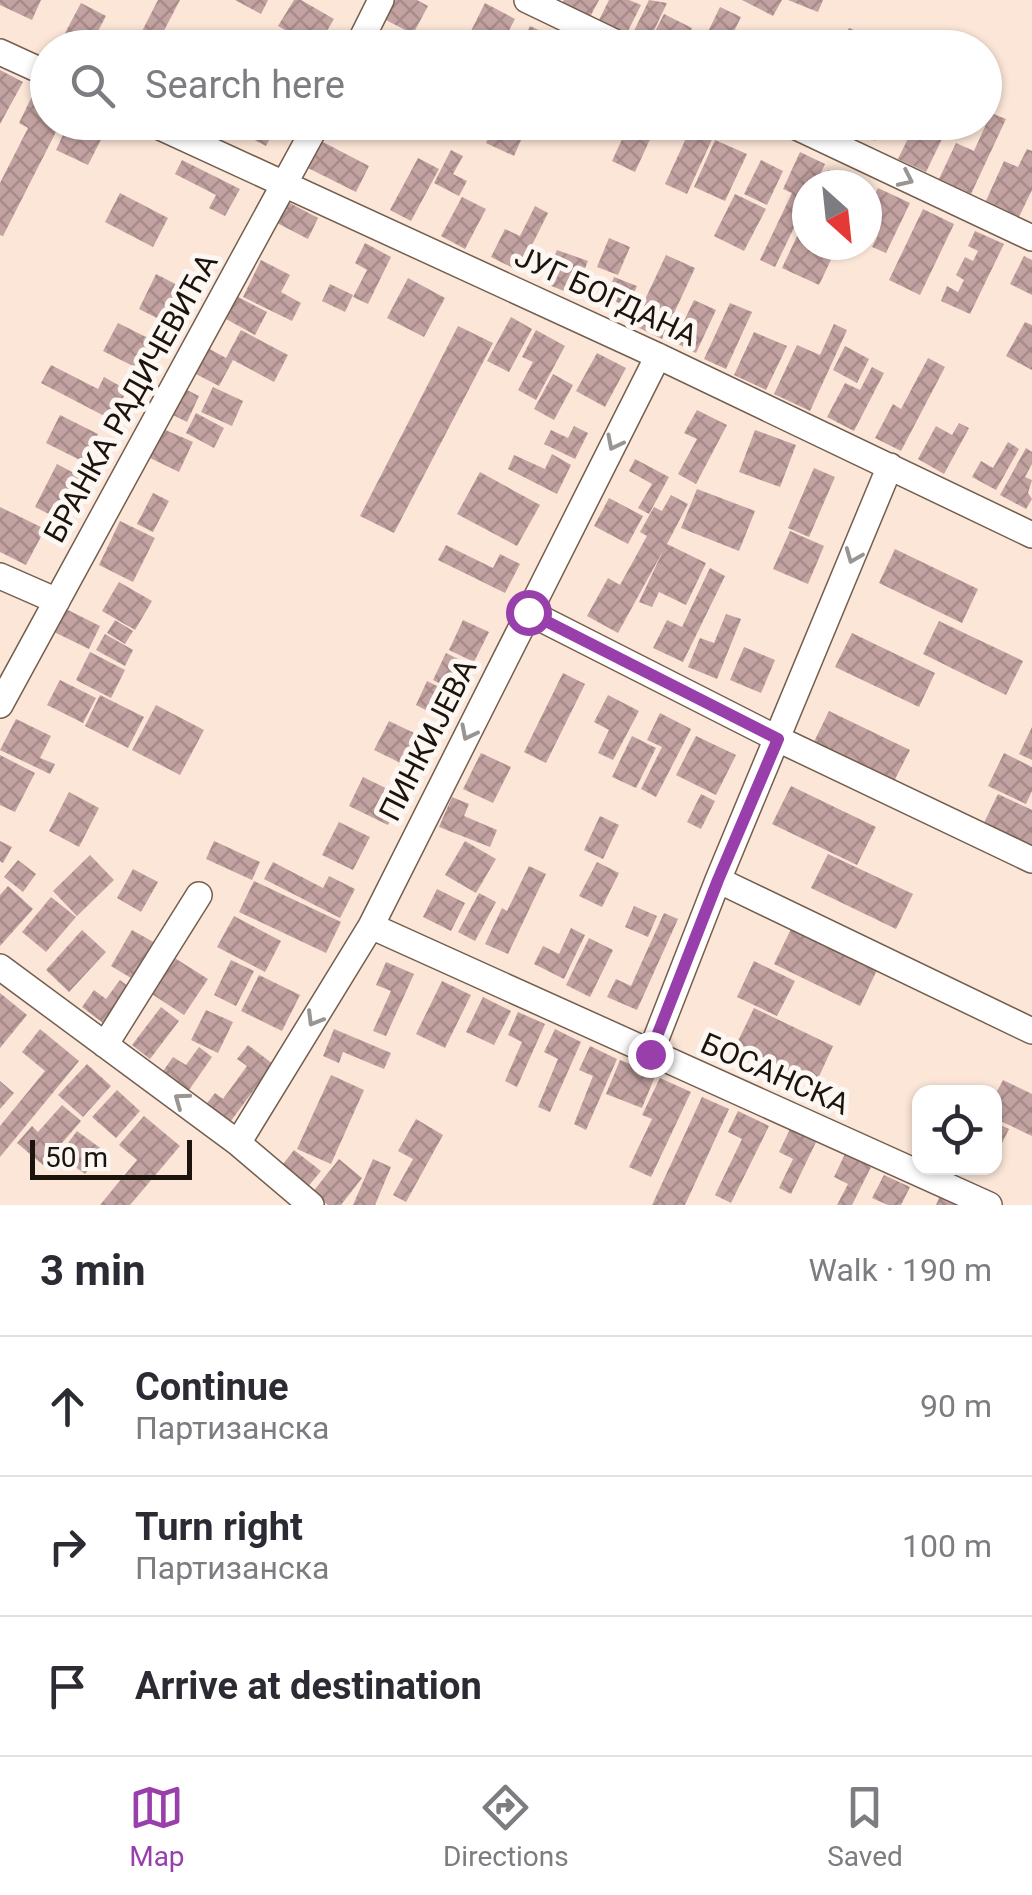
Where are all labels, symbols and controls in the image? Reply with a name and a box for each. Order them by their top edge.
search box [30,30,1002,140]
icon: search [65,58,120,113]
text: Search here [145,63,345,107]
one-way arrow [896,167,914,187]
north arrow [792,170,882,260]
street label: ЈУГ БОГДАНА [510,238,703,353]
street label: БРАНКА РАДИЧЕВИЋА [37,247,225,548]
one-way arrow [607,432,626,450]
one-way arrow [845,547,865,564]
route start [506,590,552,636]
street label: ПИНКИЈЕВА [372,653,483,826]
one-way arrow [461,722,480,740]
one-way arrow [307,1008,326,1026]
street label: БОСАНСКА [696,1025,855,1122]
route end [628,1032,674,1078]
map controls [912,1085,1002,1175]
button: locate [912,1085,1002,1175]
one-way arrow [174,1095,192,1112]
scale bar [30,1135,192,1180]
text: 50 m [45,1141,108,1174]
text: 3 min [40,1246,146,1295]
text: Walk · 190 m [809,1251,992,1289]
text: Continue [135,1365,289,1409]
icon: ahead [40,1379,95,1434]
text: 90 m [920,1387,992,1425]
text: Партизанска [135,1409,329,1447]
text: Turn right [135,1505,303,1549]
icon: right [40,1519,95,1574]
text: 100 m [902,1527,992,1565]
text: Партизанска [135,1549,329,1587]
icon: arrive [40,1659,95,1714]
text: Arrive at destination [135,1664,482,1708]
tab: Map [129,1780,185,1873]
tab: Directions [443,1780,569,1873]
tab: Saved [827,1780,903,1873]

